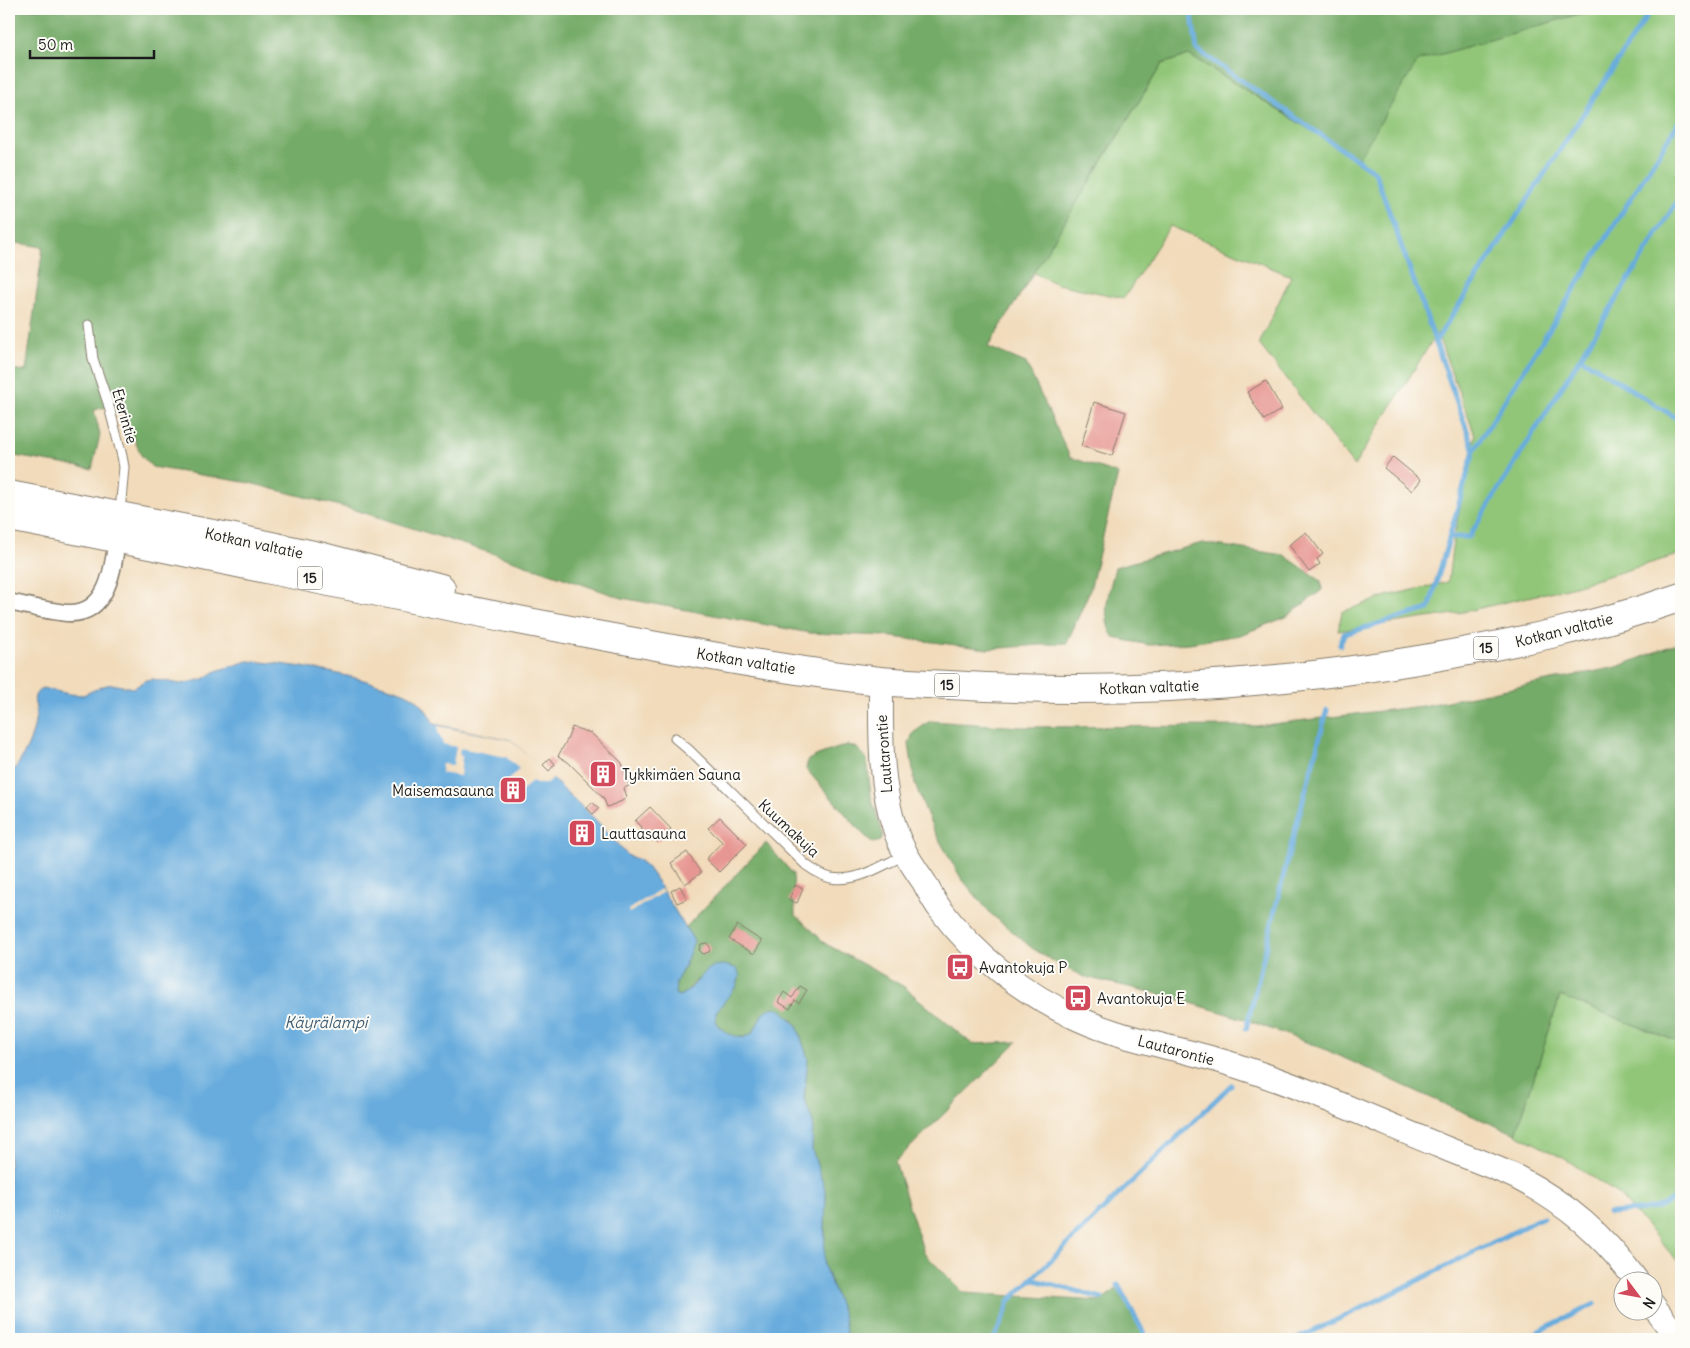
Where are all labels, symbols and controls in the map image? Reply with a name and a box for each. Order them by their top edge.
scale bar [30,28,154,60]
text: 50 m [38,35,73,54]
street label: Eterintie [108,386,142,446]
street label: Kotkan valtatie [203,523,305,563]
road number: 15 [298,566,322,590]
street label: Kotkan valtatie [1513,609,1615,651]
road number: 15 [1474,636,1498,660]
street label: Kotkan valtatie [695,644,797,678]
road number: 15 [934,674,960,696]
street label: Kotkan valtatie [1099,676,1199,698]
street label: Lautarontie [872,714,896,794]
building icon: Tykkimäen Sauna [588,759,618,789]
place label: Tykkimäen Sauna [622,765,741,784]
building icon: Maisemasauna [498,775,528,805]
place label: Maisemasauna [392,781,494,800]
street label: Kuumakuja [755,795,824,861]
building icon: Lauttasauna [567,818,597,848]
place label: Lauttasauna [601,824,687,843]
bus stop icon: Avantokuja P [945,952,975,982]
place label: Avantokuja P [979,958,1067,977]
bus stop icon: Avantokuja E [1063,983,1093,1013]
place label: Avantokuja E [1097,989,1185,1008]
water label: Käyrälampi [285,1012,370,1032]
street label: Lautarontie [1136,1031,1216,1069]
north arrow [1612,1270,1662,1320]
text: N [1639,1294,1659,1312]

